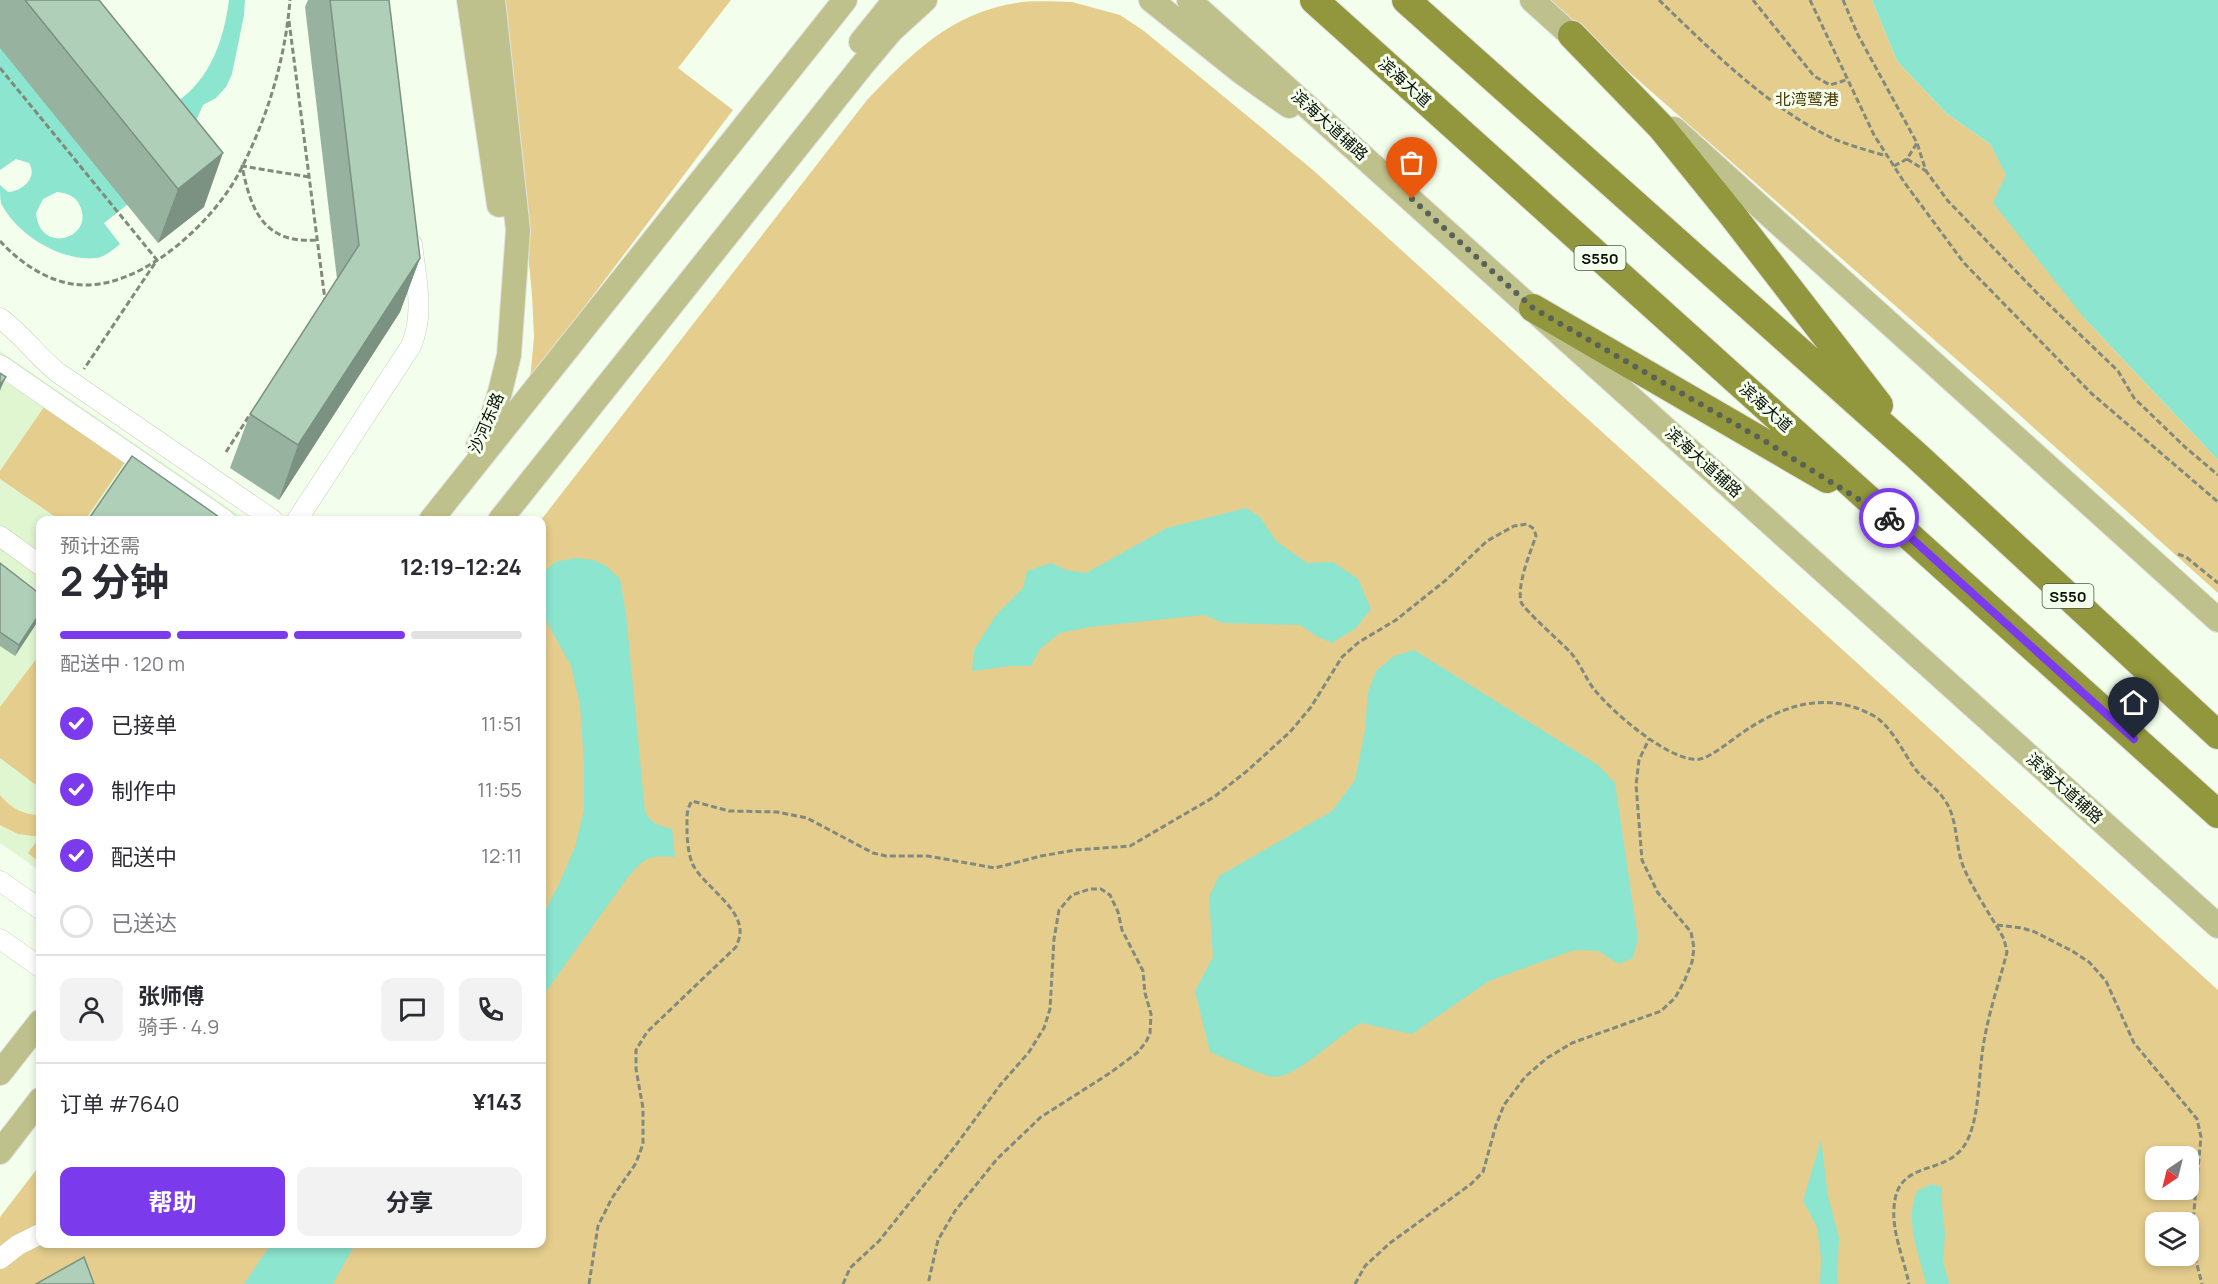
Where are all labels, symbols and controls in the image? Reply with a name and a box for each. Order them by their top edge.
street label: 滨海大道 [1374,52,1436,112]
street label: 滨海大道辅路 [1287,85,1373,165]
park label: 北湾鹭港 [1775,88,1839,110]
pin [1386,137,1437,199]
icon: bag [1395,146,1428,179]
road number: S550 [1574,246,1626,270]
street label: 滨海大道 [1735,377,1797,437]
street label: 沙河东路 [463,389,509,457]
street label: 滨海大道辅路 [1661,422,1747,502]
courier [1859,488,1919,548]
icon: bike [1873,502,1906,535]
text: 预计还需 [60,532,140,559]
text: 12:19–12:24 [400,552,522,582]
text: 2 分钟 [60,554,169,608]
road number: S550 [2042,584,2094,608]
text: 配送中 · 120 m [60,650,185,677]
pin [2108,677,2159,739]
icon: home [2117,686,2150,719]
icon: check [60,707,93,740]
text: 已接单 [111,710,177,740]
text: 11:51 [481,710,522,737]
street label: 滨海大道辅路 [2022,748,2108,828]
icon: check [60,773,93,806]
text: 制作中 [111,776,177,806]
text: 11:55 [477,776,522,803]
icon: check [60,839,93,872]
text: 配送中 [111,842,177,872]
text: 12:11 [481,842,522,869]
text: 已送达 [111,908,177,938]
button: person [60,978,123,1041]
button: chat [381,978,444,1041]
button: phone [459,978,522,1041]
text: 张师傅 [138,981,204,1011]
text: 骑手 · 4.9 [138,1013,219,1040]
text: ¥143 [473,1087,522,1117]
text: 订单 #7640 [60,1089,180,1119]
north arrow [2145,1146,2199,1200]
map controls [2145,1146,2199,1266]
button: 帮助 [60,1167,285,1236]
button: 分享 [297,1167,522,1236]
button: layers [2145,1212,2199,1266]

